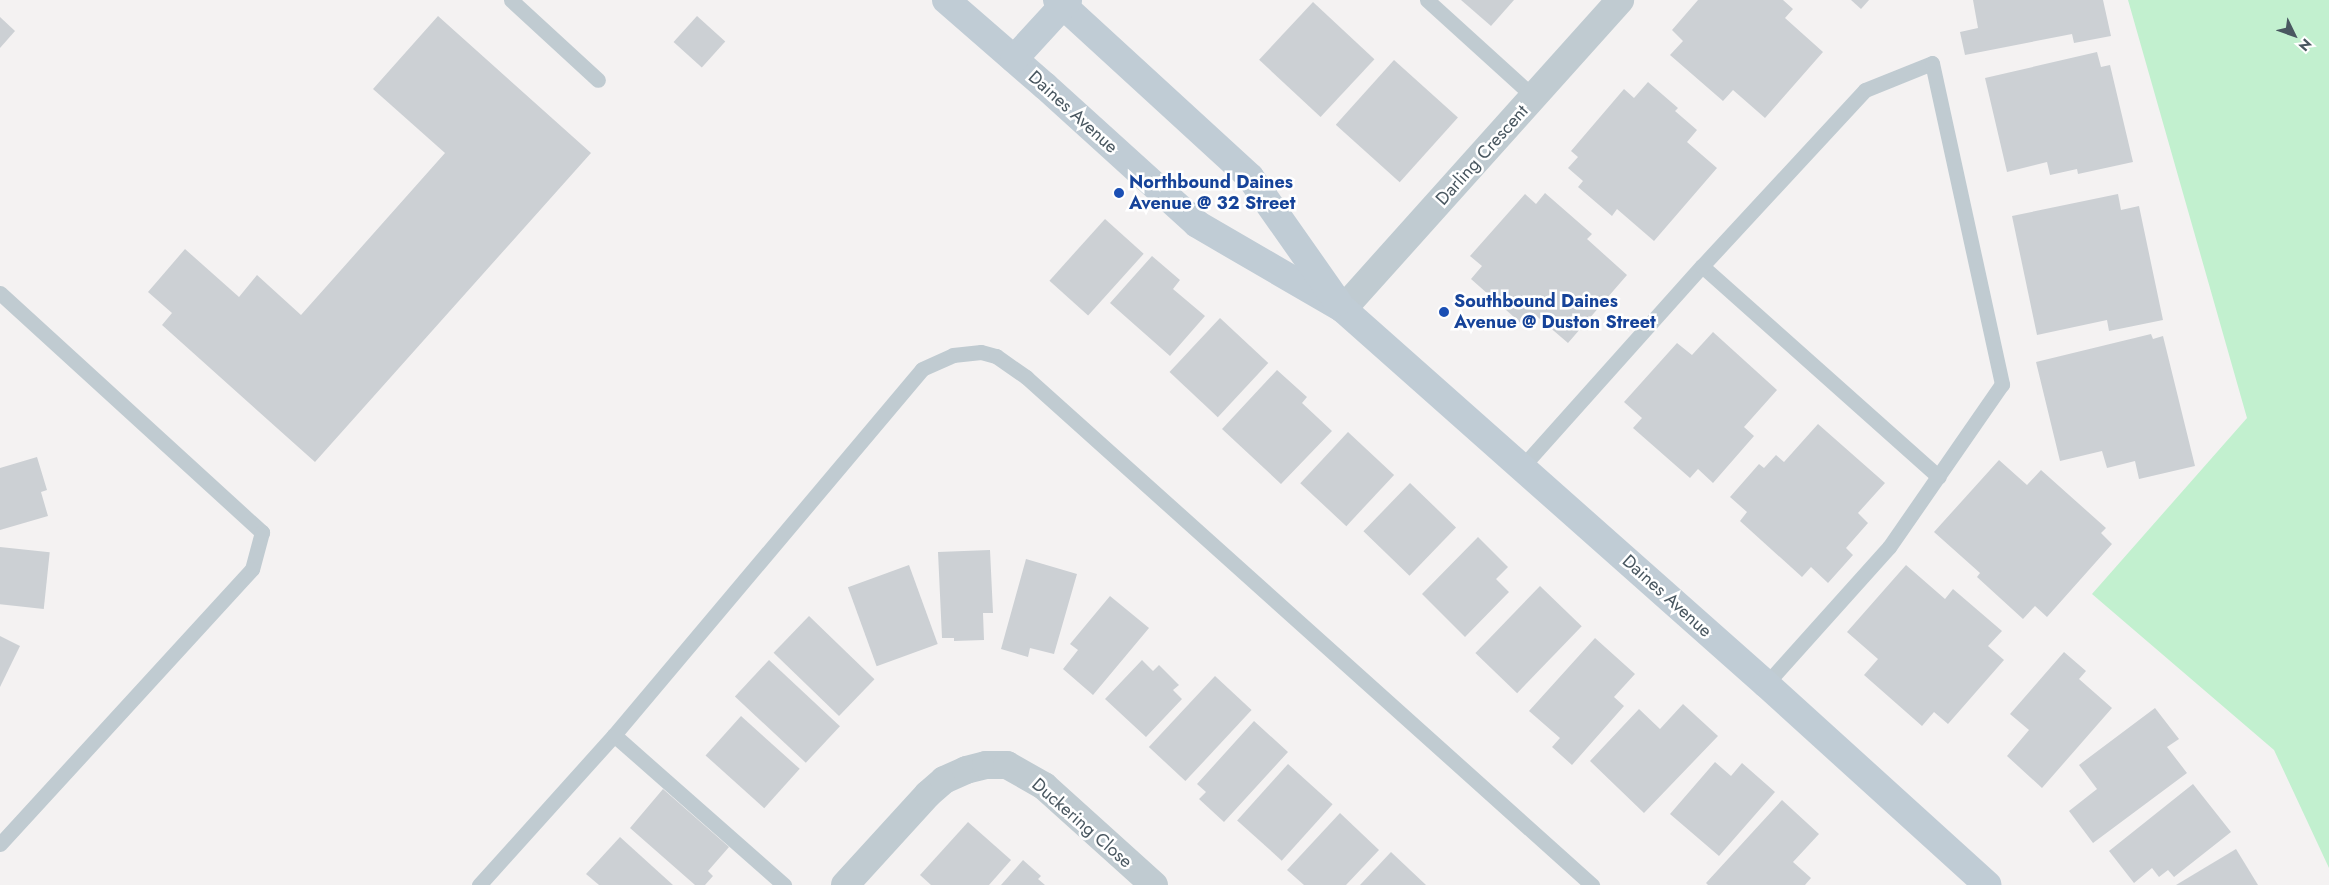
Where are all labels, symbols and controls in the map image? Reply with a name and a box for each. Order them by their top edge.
north arrow [2269,10,2319,60]
text: N [2294,34,2316,56]
street label: Daines Avenue [1024,66,1122,158]
street label: Darling Crescent [1431,100,1533,210]
place label: Northbound Daines Avenue @ 32 Street [1129,172,1295,214]
marker: Northbound Daines Avenue @ 32 Street [1113,187,1125,199]
place label: Southbound Daines Avenue @ Duston Street [1454,291,1656,334]
marker: Southbound Daines Avenue @ Duston Street [1438,306,1450,318]
street label: Daines Avenue [1618,550,1716,642]
street label: Duckering Close [1027,774,1137,872]

